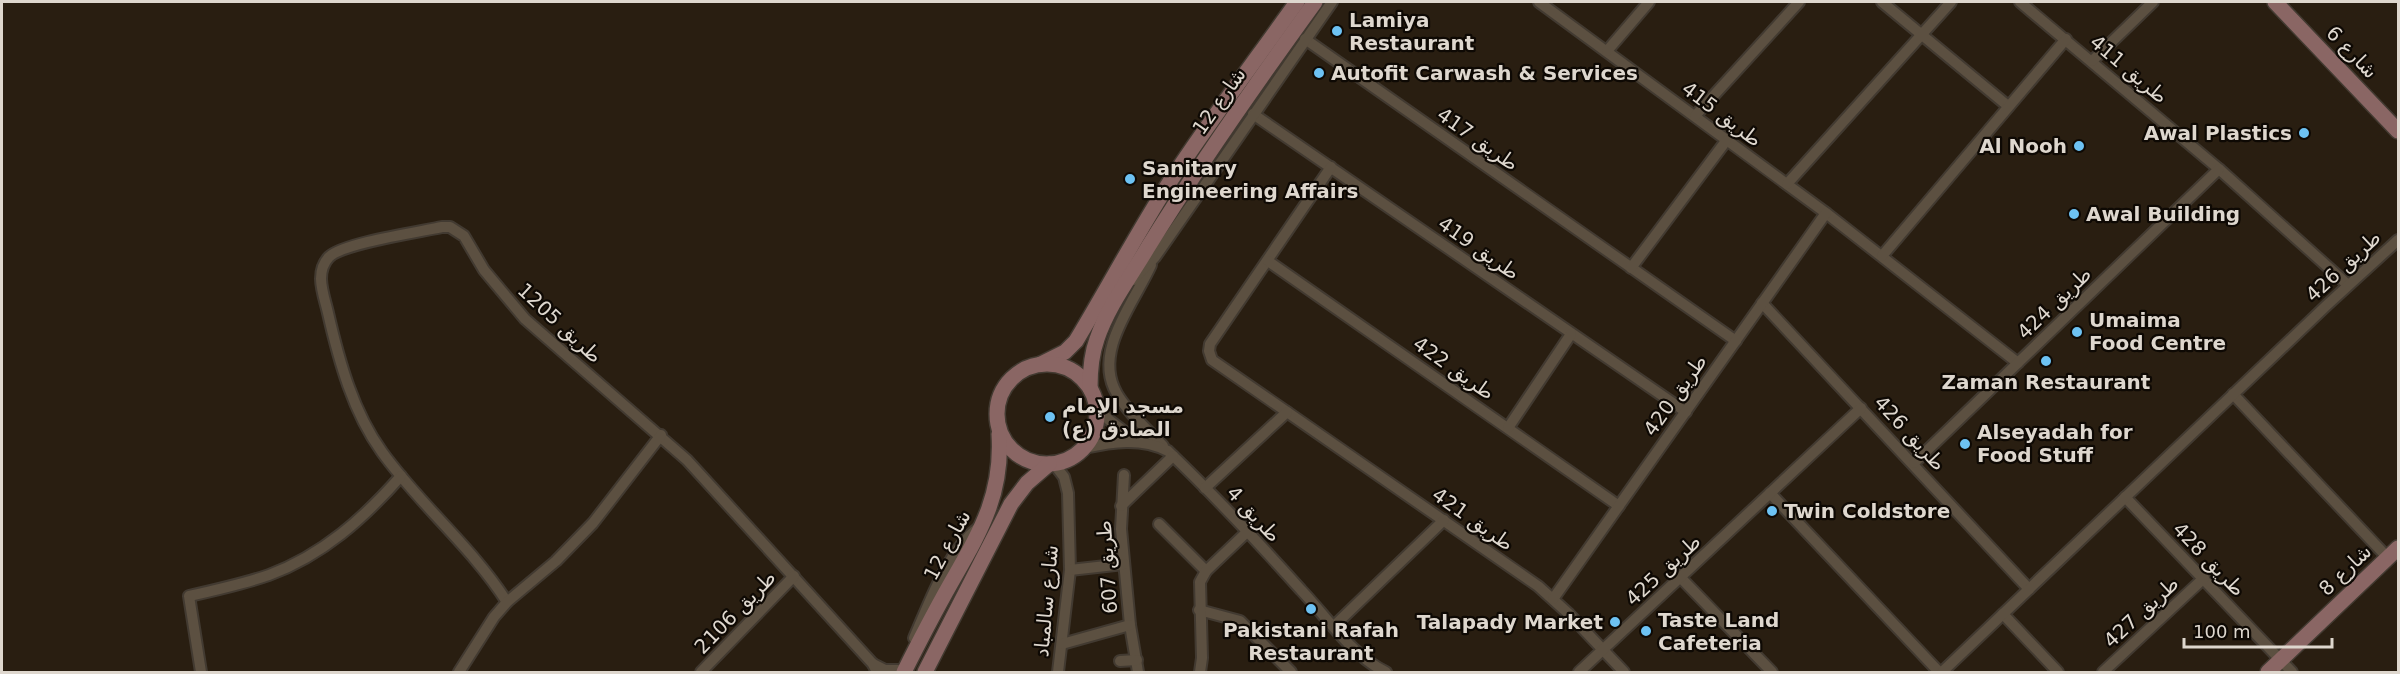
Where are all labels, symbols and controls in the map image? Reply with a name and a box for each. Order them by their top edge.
place label: Lamiya Restaurant [1349,8,1475,55]
street label: شارع 6 [2321,21,2383,83]
marker: Lamiya Restaurant [1330,24,1344,38]
street label: طريق 411 [2085,30,2173,108]
place label: Autofit Carwash & Services [1331,61,1638,85]
street label: شارع 12 [1187,63,1251,139]
marker: Autofit Carwash & Services [1312,66,1326,80]
street label: طريق 415 [1677,76,1767,152]
street label: طريق 417 [1433,102,1523,176]
place label: Awal Plastics [2144,121,2292,145]
marker: Awal Plastics [2297,126,2311,140]
place label: Al Nooh [1979,134,2067,158]
marker: Al Nooh [2072,139,2086,153]
place label: Sanitary Engineering Affairs [1142,156,1358,203]
marker: Sanitary Engineering Affairs [1123,172,1137,186]
place label: Awal Building [2086,202,2240,226]
marker: Awal Building [2067,207,2081,221]
street label: طريق 419 [1434,211,1524,285]
street label: طريق 426 [2301,225,2385,307]
street label: طريق 424 [2012,262,2096,344]
street label: طريق 1205 [513,278,607,368]
place label: Umaima Food Centre [2089,308,2226,355]
marker: Umaima Food Centre [2070,325,2084,339]
street label: طريق 422 [1409,331,1499,405]
street label: طريق 420 [1638,350,1712,440]
marker: Zaman Restaurant [2039,354,2053,368]
place label: Zaman Restaurant [1942,370,2151,394]
street label: طريق 426 [1869,391,1951,475]
place label: مسجد الإمام الصادق (ع) [1062,394,1184,441]
marker: مسجد الإمام الصادق (ع) [1043,410,1057,424]
place label: Alseyadah for Food Stuff [1977,420,2133,467]
marker: Alseyadah for Food Stuff [1958,437,1972,451]
street label: طريق 4 [1222,481,1286,547]
street label: طريق 421 [1428,482,1518,556]
place label: Twin Coldstore [1784,499,1950,523]
marker: Twin Coldstore [1765,504,1779,518]
street label: شارع 12 [919,506,975,584]
street label: طريق 428 [2168,517,2250,601]
street label: طريق 607 [1092,519,1122,615]
street label: طريق 425 [1621,529,1705,611]
street label: شارع 8 [2314,539,2376,601]
street label: شارع سالمباد [1029,544,1063,658]
street label: طريق 2106 [689,565,781,659]
street label: طريق 427 [2099,571,2183,653]
marker: Pakistani Rafah Restaurant [1304,602,1318,616]
place label: Taste Land Cafeteria [1658,608,1779,655]
place label: Talapady Market [1417,610,1603,634]
scale bar [2184,611,2332,649]
marker: Talapady Market [1608,615,1622,629]
place label: Pakistani Rafah Restaurant [1223,618,1399,665]
text: 100 m [2193,621,2251,642]
marker: Taste Land Cafeteria [1639,624,1653,638]

